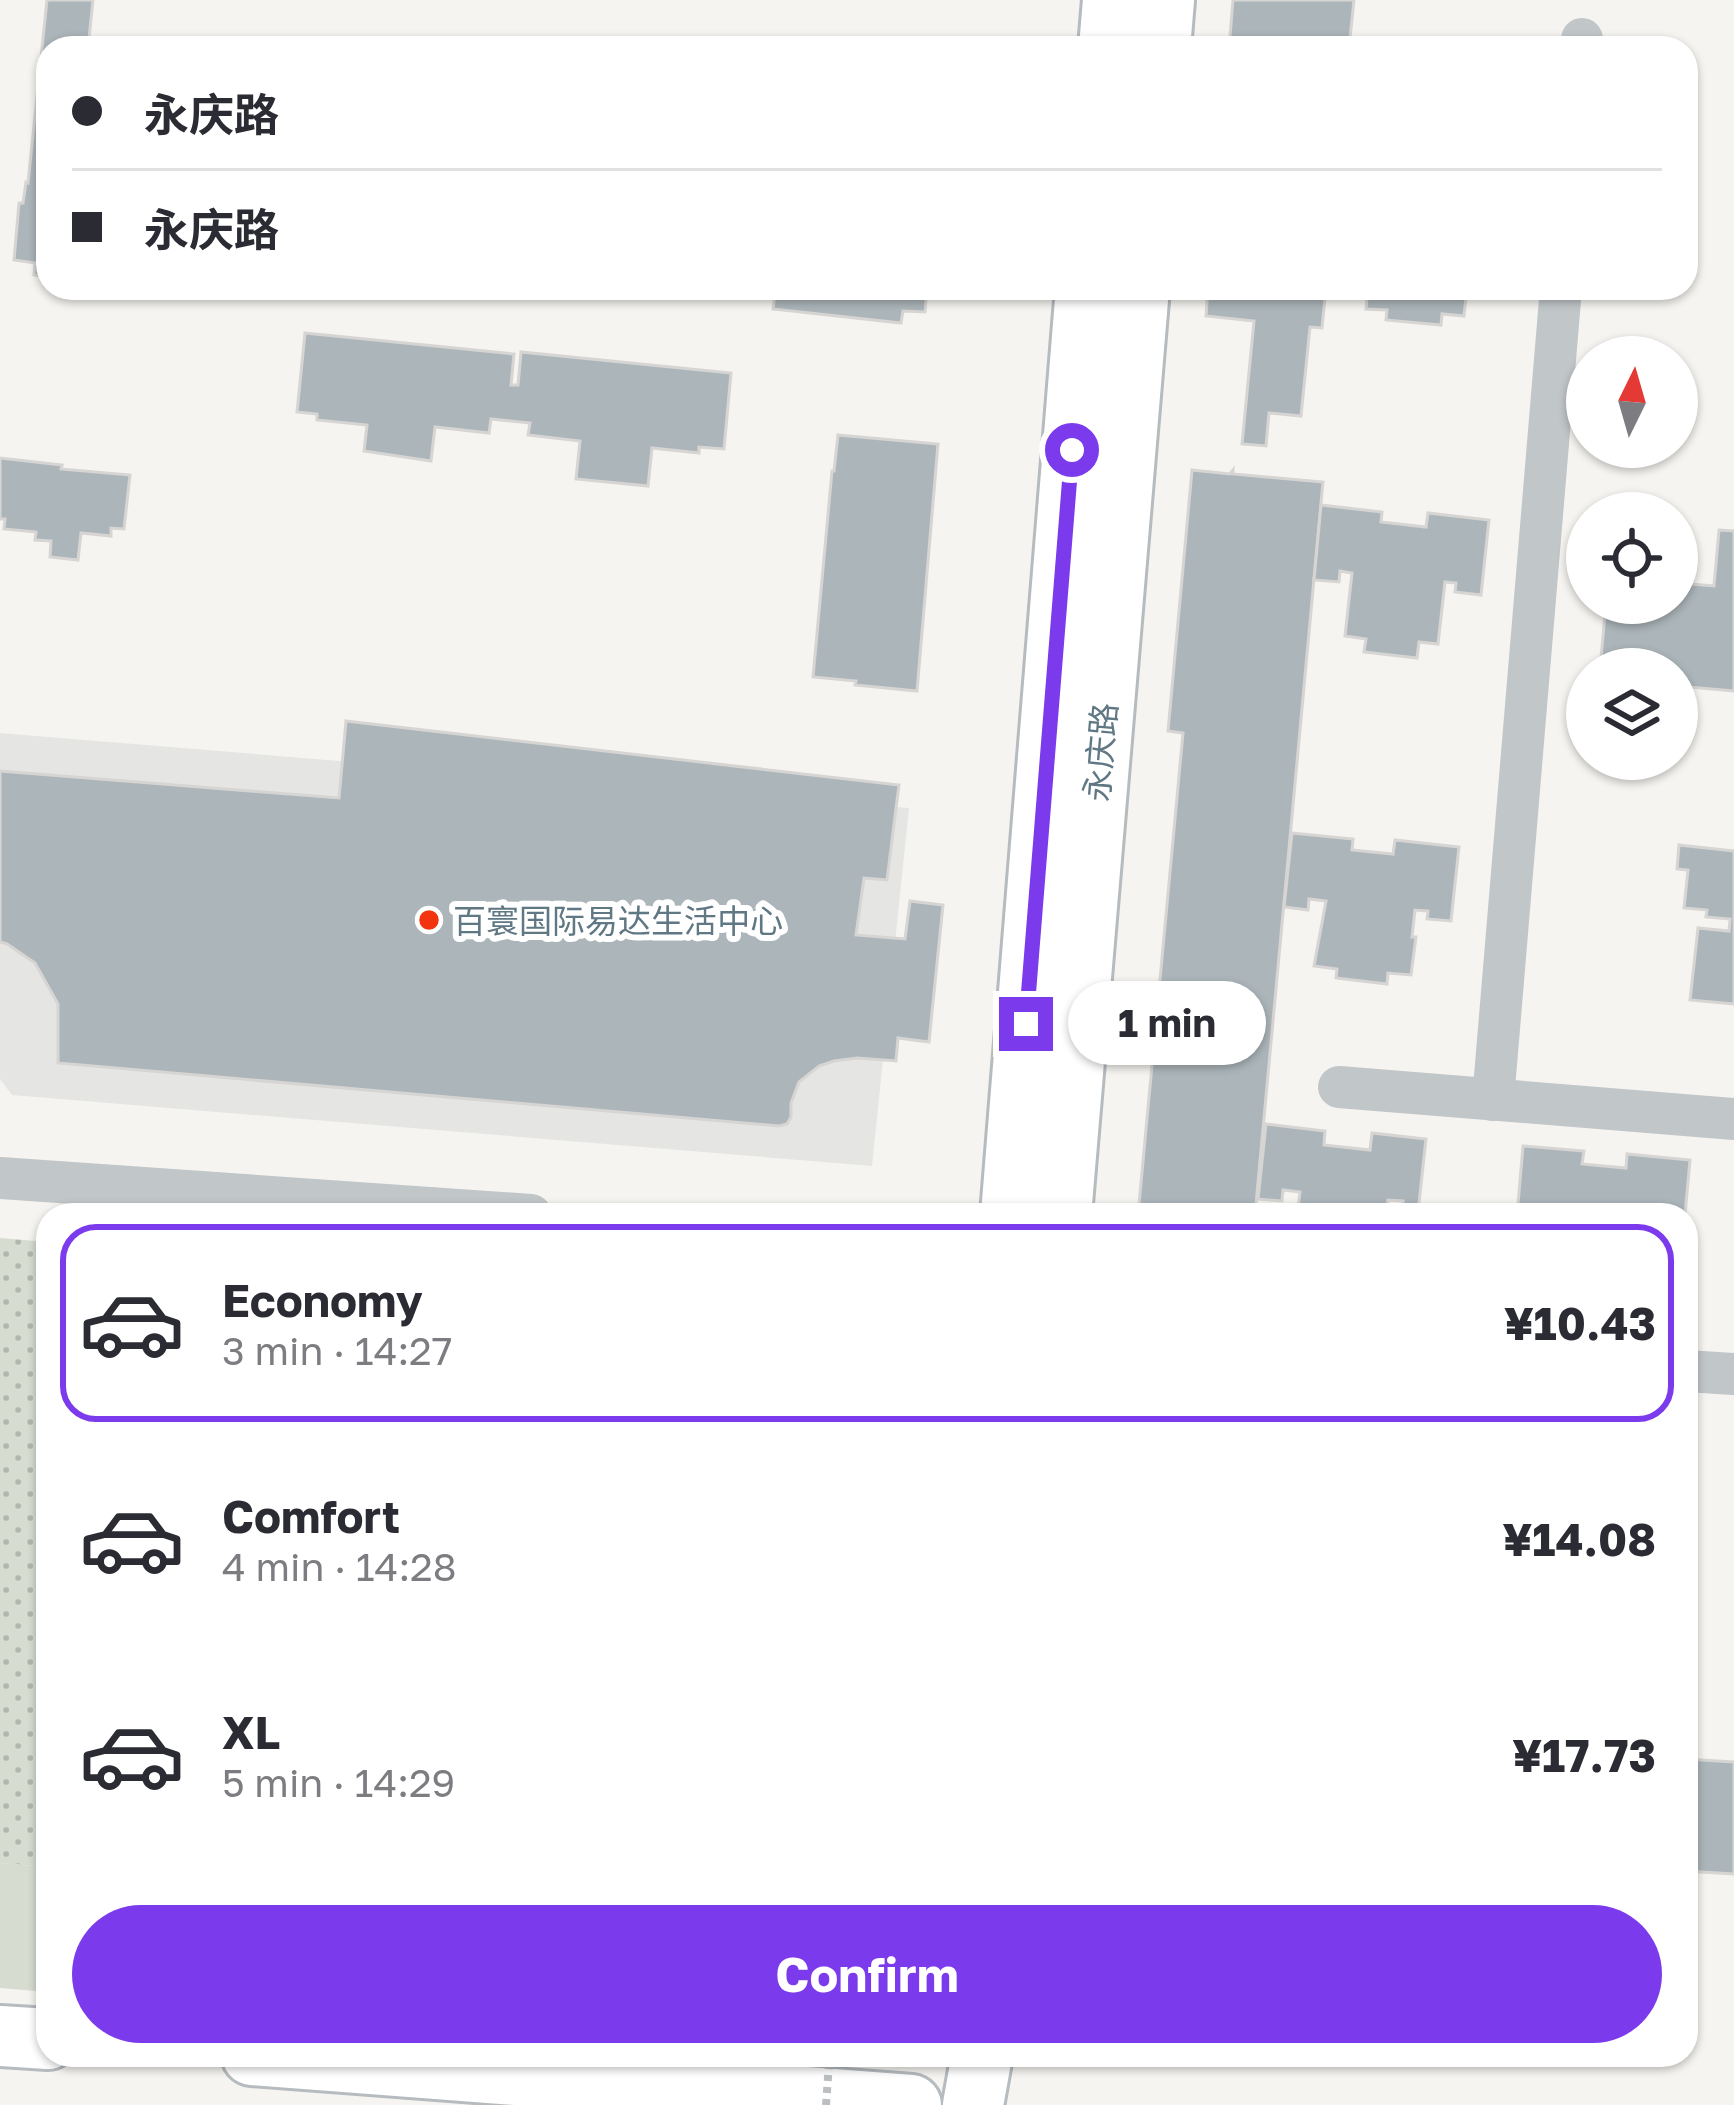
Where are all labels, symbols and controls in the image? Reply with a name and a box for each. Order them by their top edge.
text: 永庆路 [144,87,279,141]
text: 永庆路 [144,202,279,256]
north arrow [1566,336,1698,468]
map controls [1566,336,1698,780]
route start [1045,423,1099,477]
button: locate [1566,492,1698,624]
button: layers [1566,648,1698,780]
street label: 永庆路 [1076,701,1124,803]
place label: 百寰国际易达生活中心 [453,901,783,940]
marker: 百寰国际易达生活中心 [416,907,442,933]
callout: 1 min [1068,982,1266,1066]
route end [999,997,1053,1051]
text: 1 min [1118,999,1216,1046]
icon: car [78,1269,186,1377]
text: Economy [222,1273,423,1327]
text: ¥10.43 [1504,1296,1656,1350]
text: 3 min · 14:27 [222,1327,452,1374]
icon: car [78,1485,186,1593]
text: Comfort [222,1489,400,1543]
text: ¥14.08 [1503,1512,1656,1566]
text: 4 min · 14:28 [222,1543,457,1590]
icon: car [78,1701,186,1809]
text: XL [222,1705,280,1759]
text: ¥17.73 [1512,1728,1656,1782]
text: 5 min · 14:29 [222,1759,455,1806]
button: Confirm [72,1905,1662,2043]

